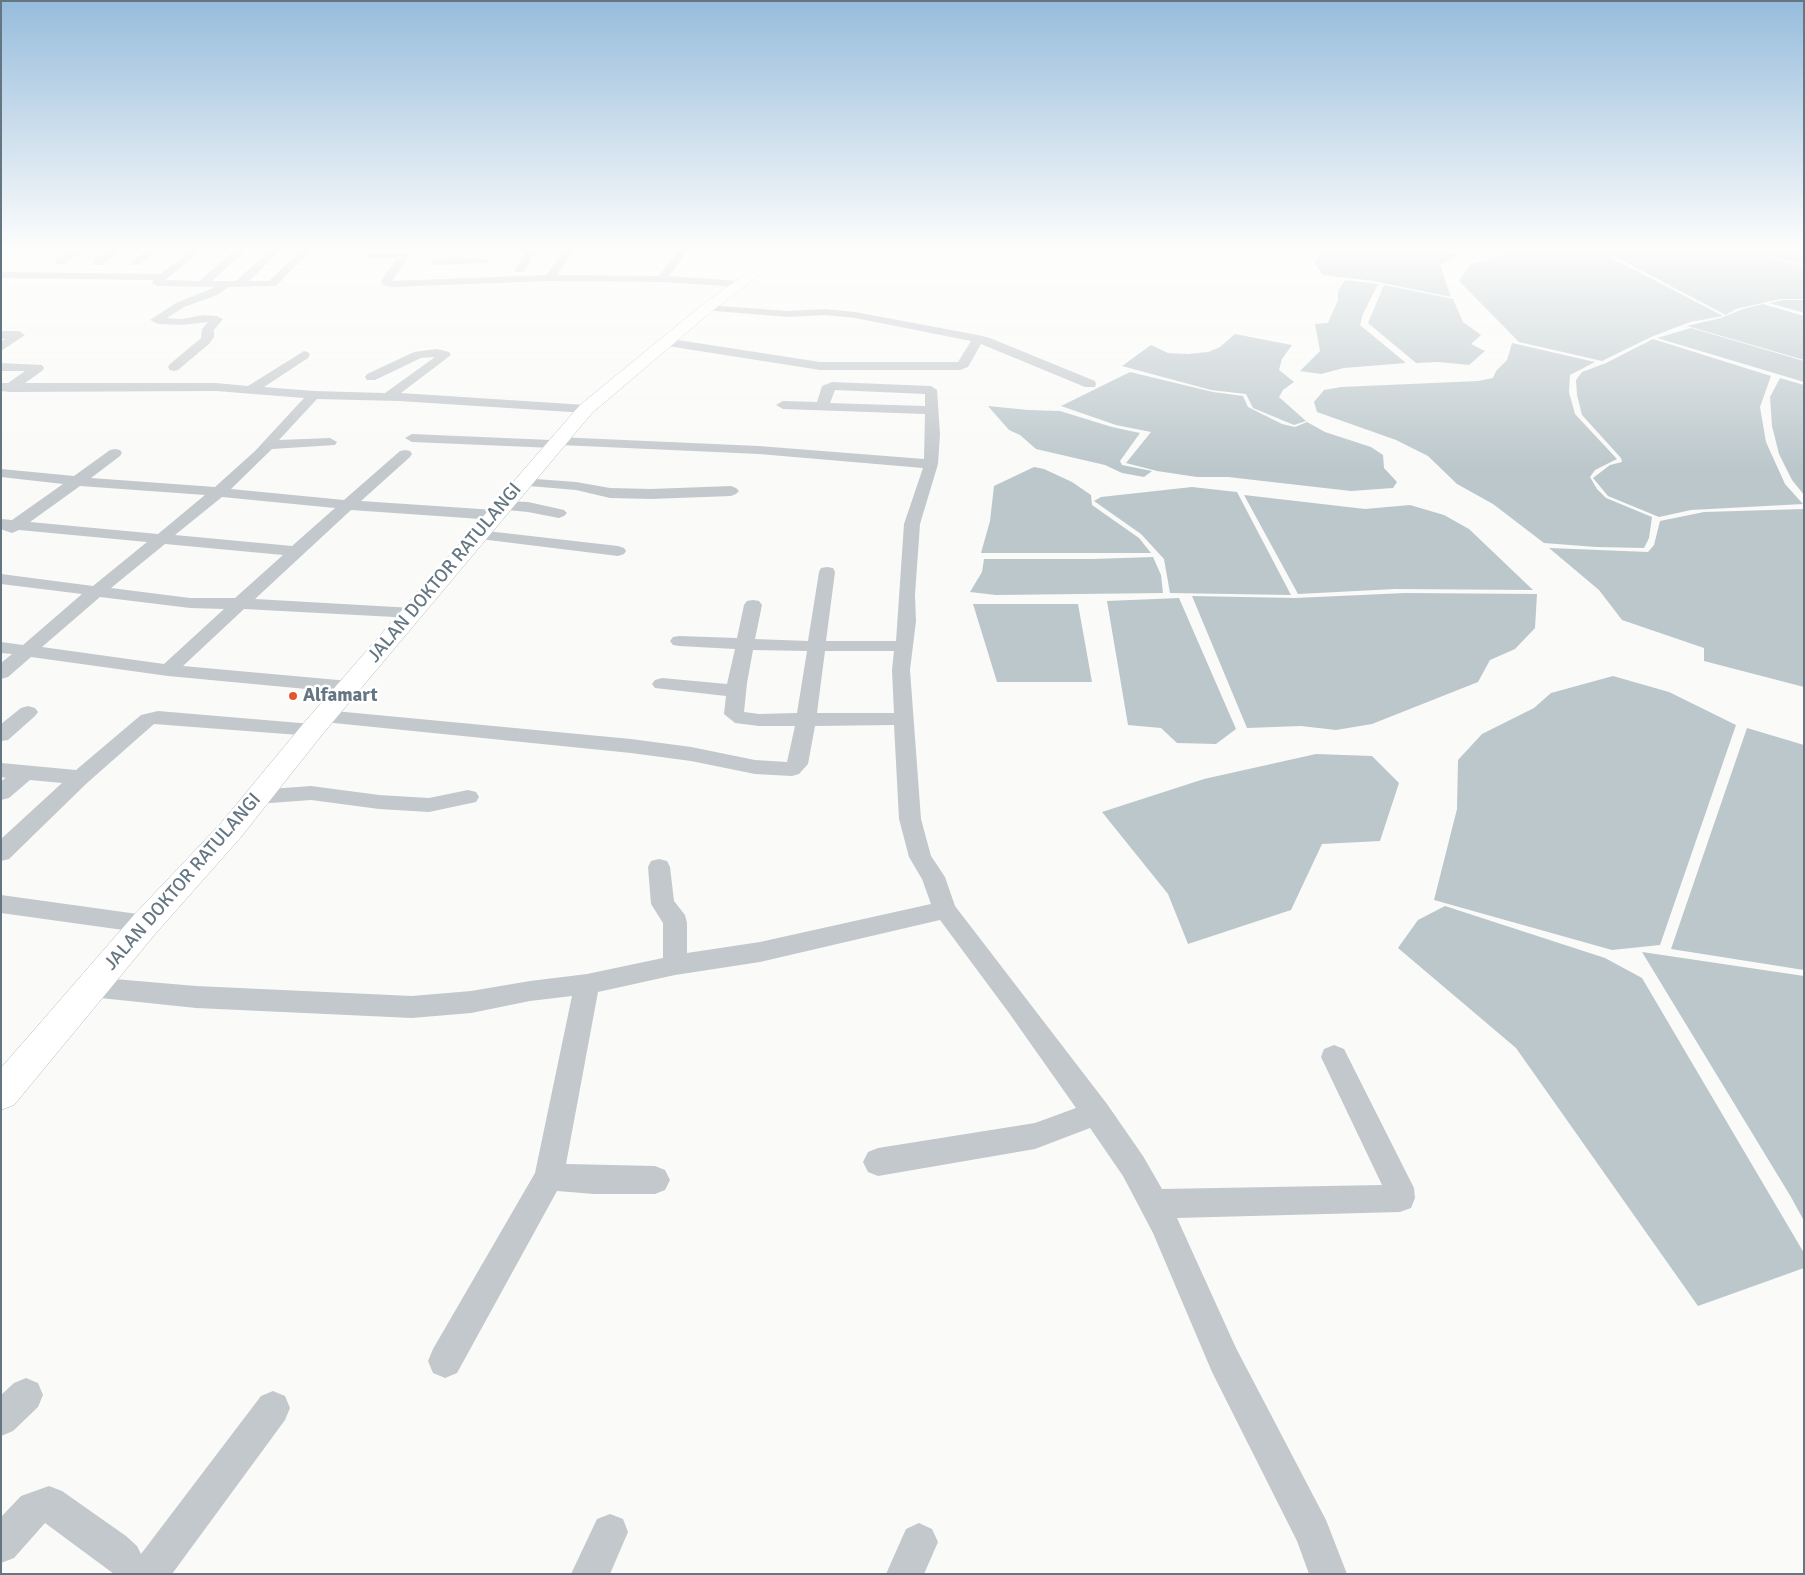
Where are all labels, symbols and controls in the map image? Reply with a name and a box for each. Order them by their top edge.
street label: JALAN DOKTOR RATULANGI [363,479,527,667]
place label: Alfamart [303,685,378,707]
marker: Alfamart [287,690,299,702]
street label: JALAN DOKTOR RATULANGI [100,789,266,975]

